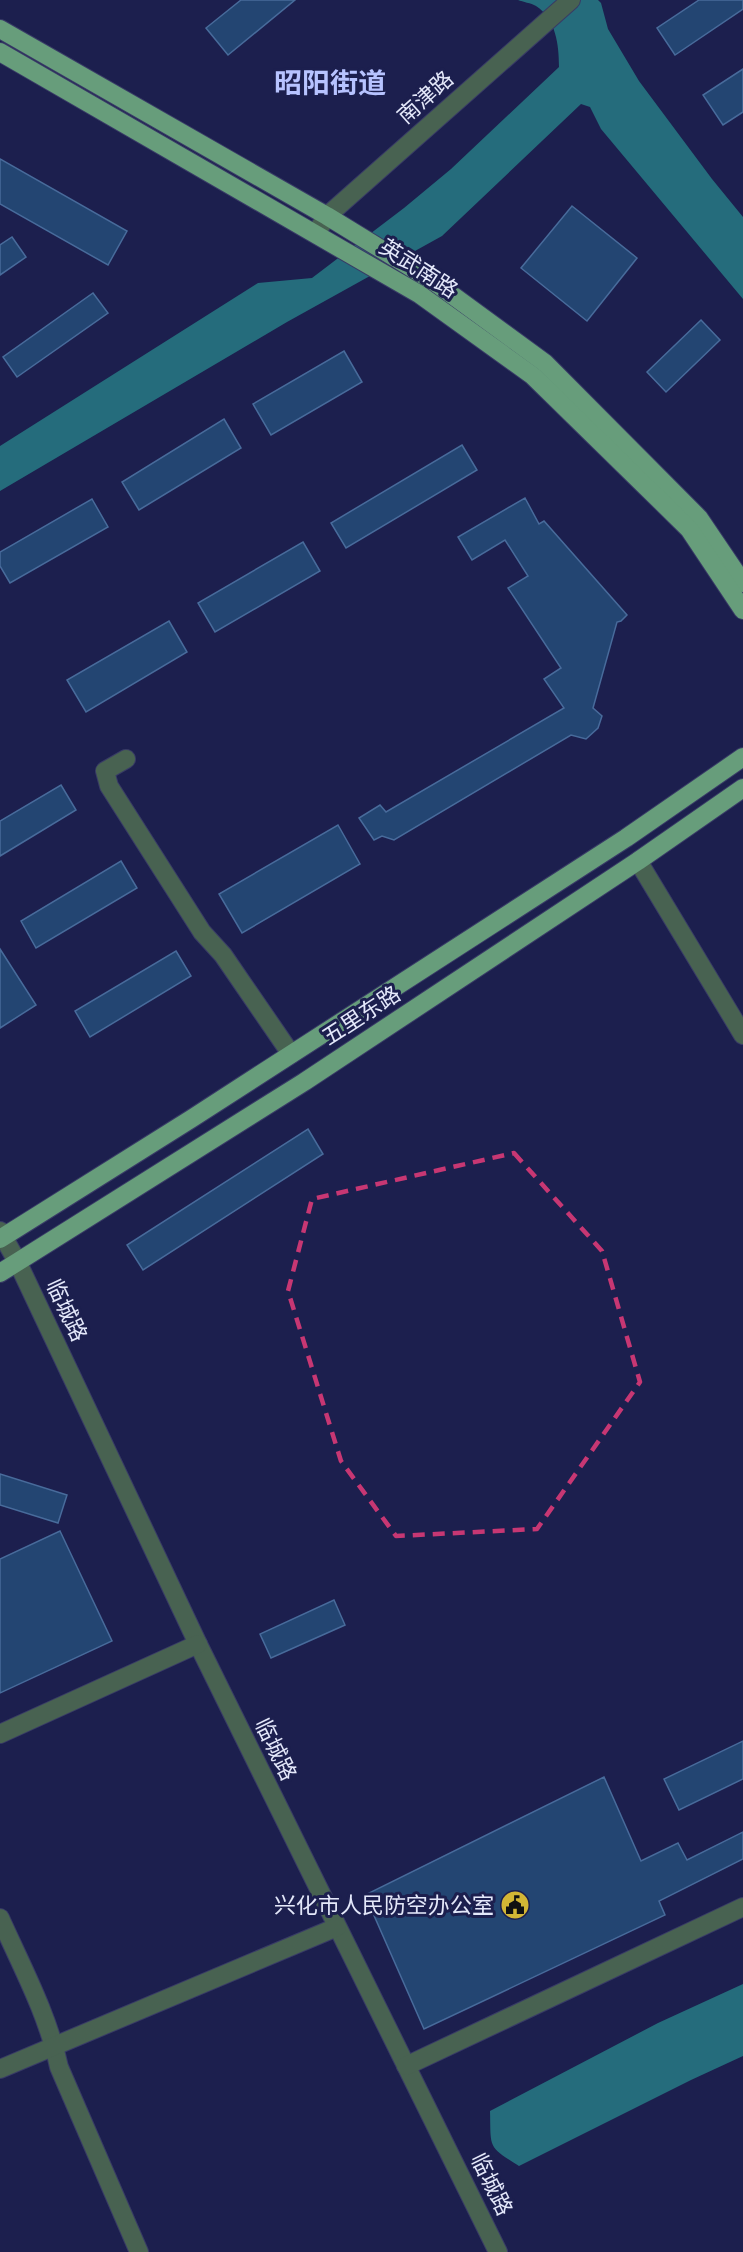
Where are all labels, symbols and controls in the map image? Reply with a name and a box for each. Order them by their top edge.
district label: 昭阳街道 [274,65,386,100]
street label: 南津路 [391,65,459,129]
street label: 英武南路 [374,232,464,304]
street label: 五里东路 [316,979,406,1051]
street label: 临城路 [40,1274,94,1346]
street label: 临城路 [249,1713,303,1785]
public building icon: 兴化市人民防空办公室 [499,1889,531,1921]
place label: 兴化市人民防空办公室 [274,1891,494,1919]
street label: 临城路 [465,2148,519,2220]

